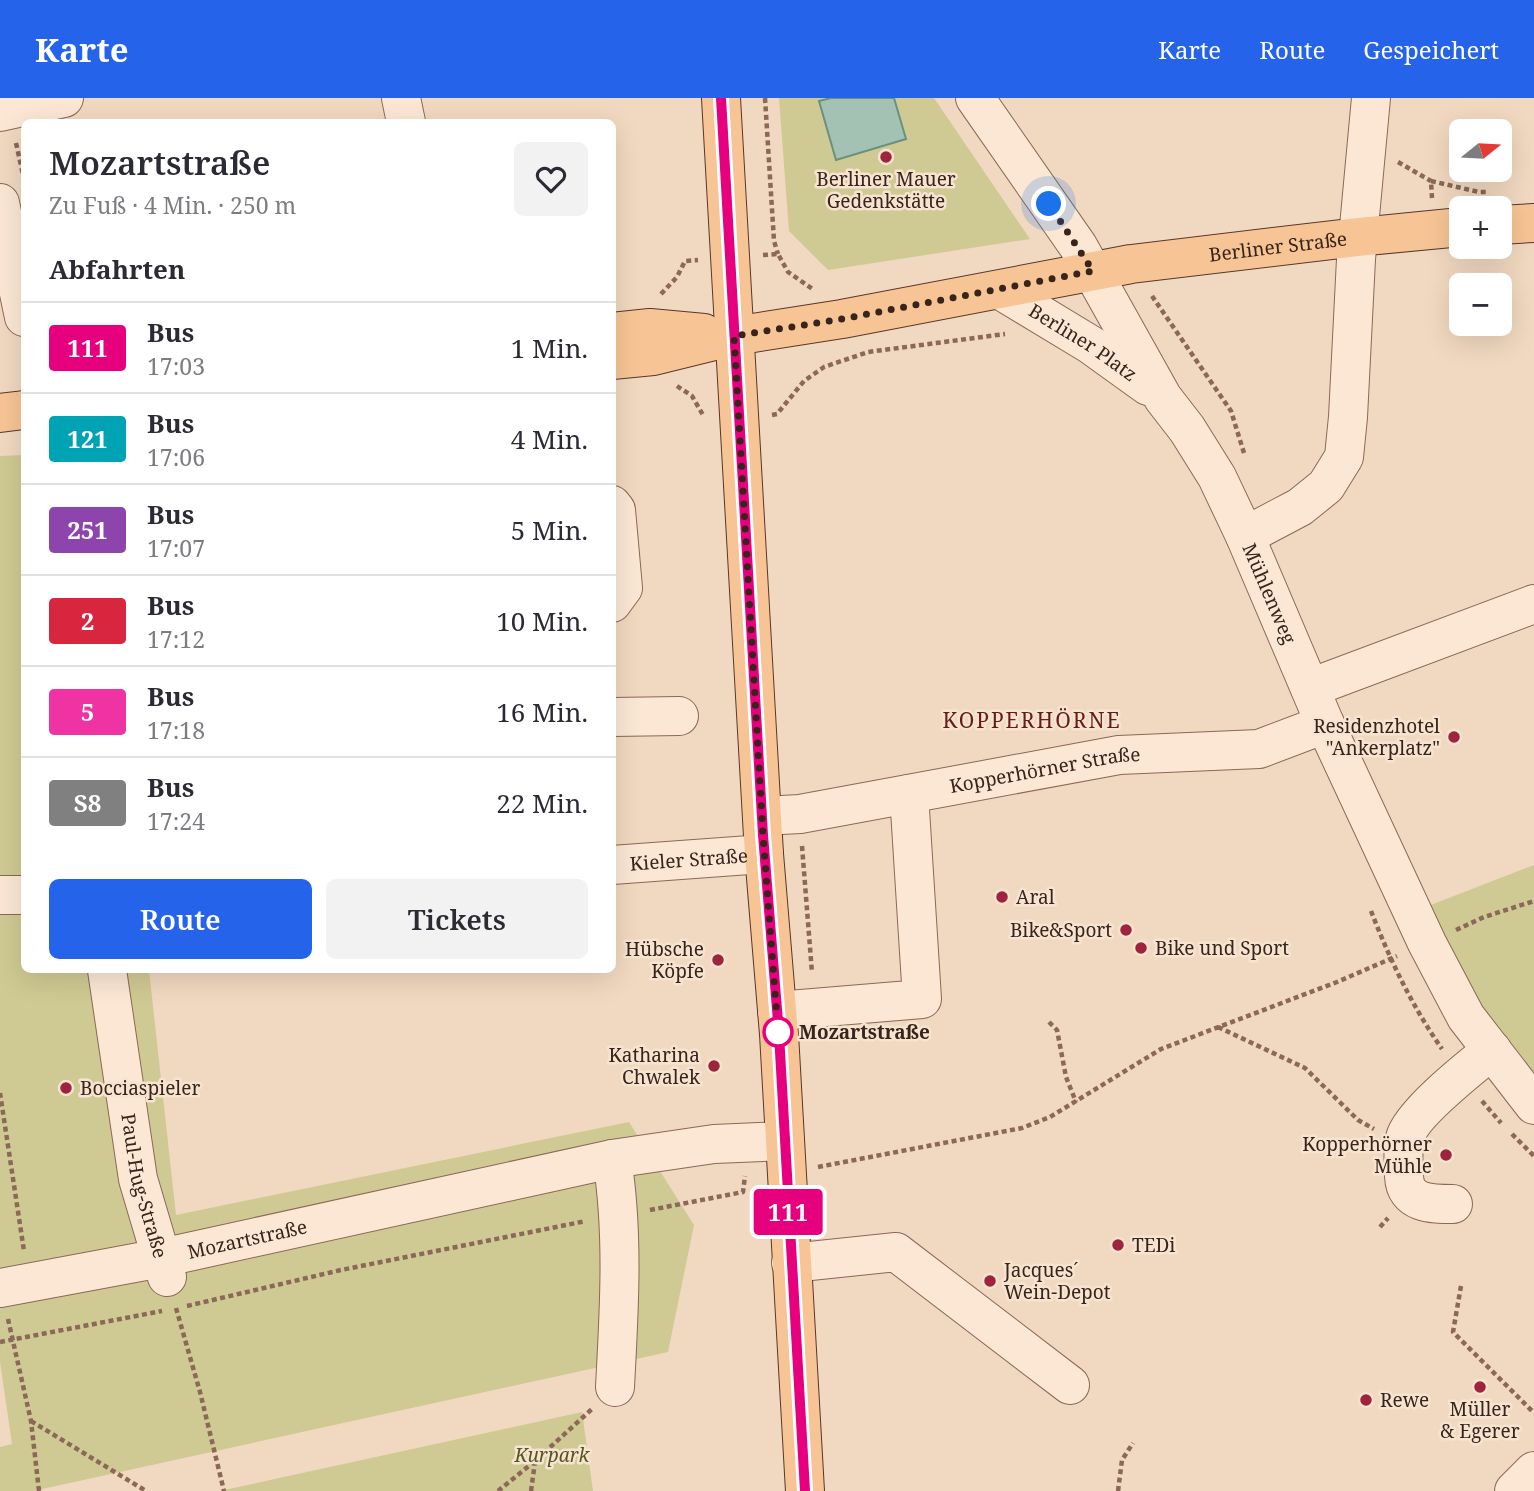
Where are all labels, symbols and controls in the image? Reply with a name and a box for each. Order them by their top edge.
text: Karte [35,27,129,72]
text: Karte [1158,33,1221,66]
text: Route [1259,33,1325,66]
text: Gespeichert [1363,33,1499,66]
north arrow [1449,119,1512,182]
map controls [1449,119,1512,336]
text: Mozartstraße [49,140,270,185]
button: heart [514,142,588,216]
marker: Berliner Mauer Gedenkstätte [878,149,894,165]
place label: Berliner Mauer Gedenkstätte [816,166,956,214]
your location [1031,186,1066,221]
text: Zu Fuß · 4 Min. · 250 m [49,189,296,221]
button: + [1449,196,1512,259]
street label: Berliner Straße [1207,225,1348,268]
text: Abfahrten [49,251,185,287]
button: − [1449,273,1512,336]
street label: Berliner Platz [1024,297,1142,387]
text: Bus [147,314,194,350]
text: 1 Min. [511,330,588,366]
text: 111 [67,331,108,364]
text: 17:03 [147,350,205,382]
text: Bus [147,405,194,441]
text: 4 Min. [511,421,588,457]
text: 121 [67,422,108,455]
text: 17:06 [147,441,205,473]
text: Bus [147,496,194,532]
text: 5 Min. [511,512,588,548]
text: 251 [67,513,108,546]
text: 17:07 [147,532,205,564]
street label: Mühlenweg [1237,539,1302,648]
text: Bus [147,587,194,623]
text: 10 Min. [496,603,588,639]
text: 2 [81,604,94,637]
text: 17:12 [147,623,205,655]
text: Bus [147,678,194,714]
text: 16 Min. [496,694,588,730]
text: 5 [81,695,94,728]
district label: KOPPERHÖRNE [942,706,1122,734]
place label: Residenzhotel "Ankerplatz" [1313,713,1440,761]
text: 17:18 [147,714,205,746]
marker: Residenzhotel "Ankerplatz" [1446,729,1462,745]
street label: Kopperhörner Straße [947,741,1141,799]
text: Bus [147,769,194,805]
text: 22 Min. [496,785,588,821]
text: S8 [74,786,101,819]
text: 17:24 [147,805,205,837]
street label: Kieler Straße [629,842,749,877]
button: Route [49,879,312,959]
button: Tickets [326,879,588,959]
place label: Aral [1016,884,1055,910]
marker: Aral [994,889,1010,905]
place label: Bike&Sport [1010,917,1112,943]
marker: Bike&Sport [1118,922,1134,938]
place label: Bike und Sport [1155,935,1289,961]
place label: Hübsche Köpfe [625,936,704,984]
marker: Bike und Sport [1133,940,1149,956]
marker: Hübsche Köpfe [710,952,726,968]
marker: Mozartstraße [763,1017,793,1047]
place label: Mozartstraße [799,1019,930,1045]
place label: Katharina Chwalek [609,1042,701,1090]
marker: Katharina Chwalek [706,1058,722,1074]
place label: Bocciaspieler [80,1075,200,1101]
marker: Bocciaspieler [58,1080,74,1096]
street label: Paul-Hug-Straße [115,1111,174,1261]
place label: Kopperhörner Mühle [1302,1131,1432,1179]
marker: Kopperhörner Mühle [1438,1147,1454,1163]
line badge: 111 [748,1189,828,1235]
text: 111 [768,1195,808,1228]
street label: Mozartstraße [185,1213,309,1265]
place label: TEDi [1132,1232,1175,1258]
marker: TEDi [1110,1237,1126,1253]
place label: Jacques´ Wein-Depot [1003,1257,1111,1305]
marker: Jacques´ Wein-Depot [982,1273,998,1289]
marker: Müller & Egerer [1472,1379,1488,1395]
place label: Rewe [1380,1387,1429,1413]
marker: Rewe [1358,1392,1374,1408]
place label: Müller & Egerer [1440,1396,1520,1444]
park label: Kurpark [514,1442,591,1468]

